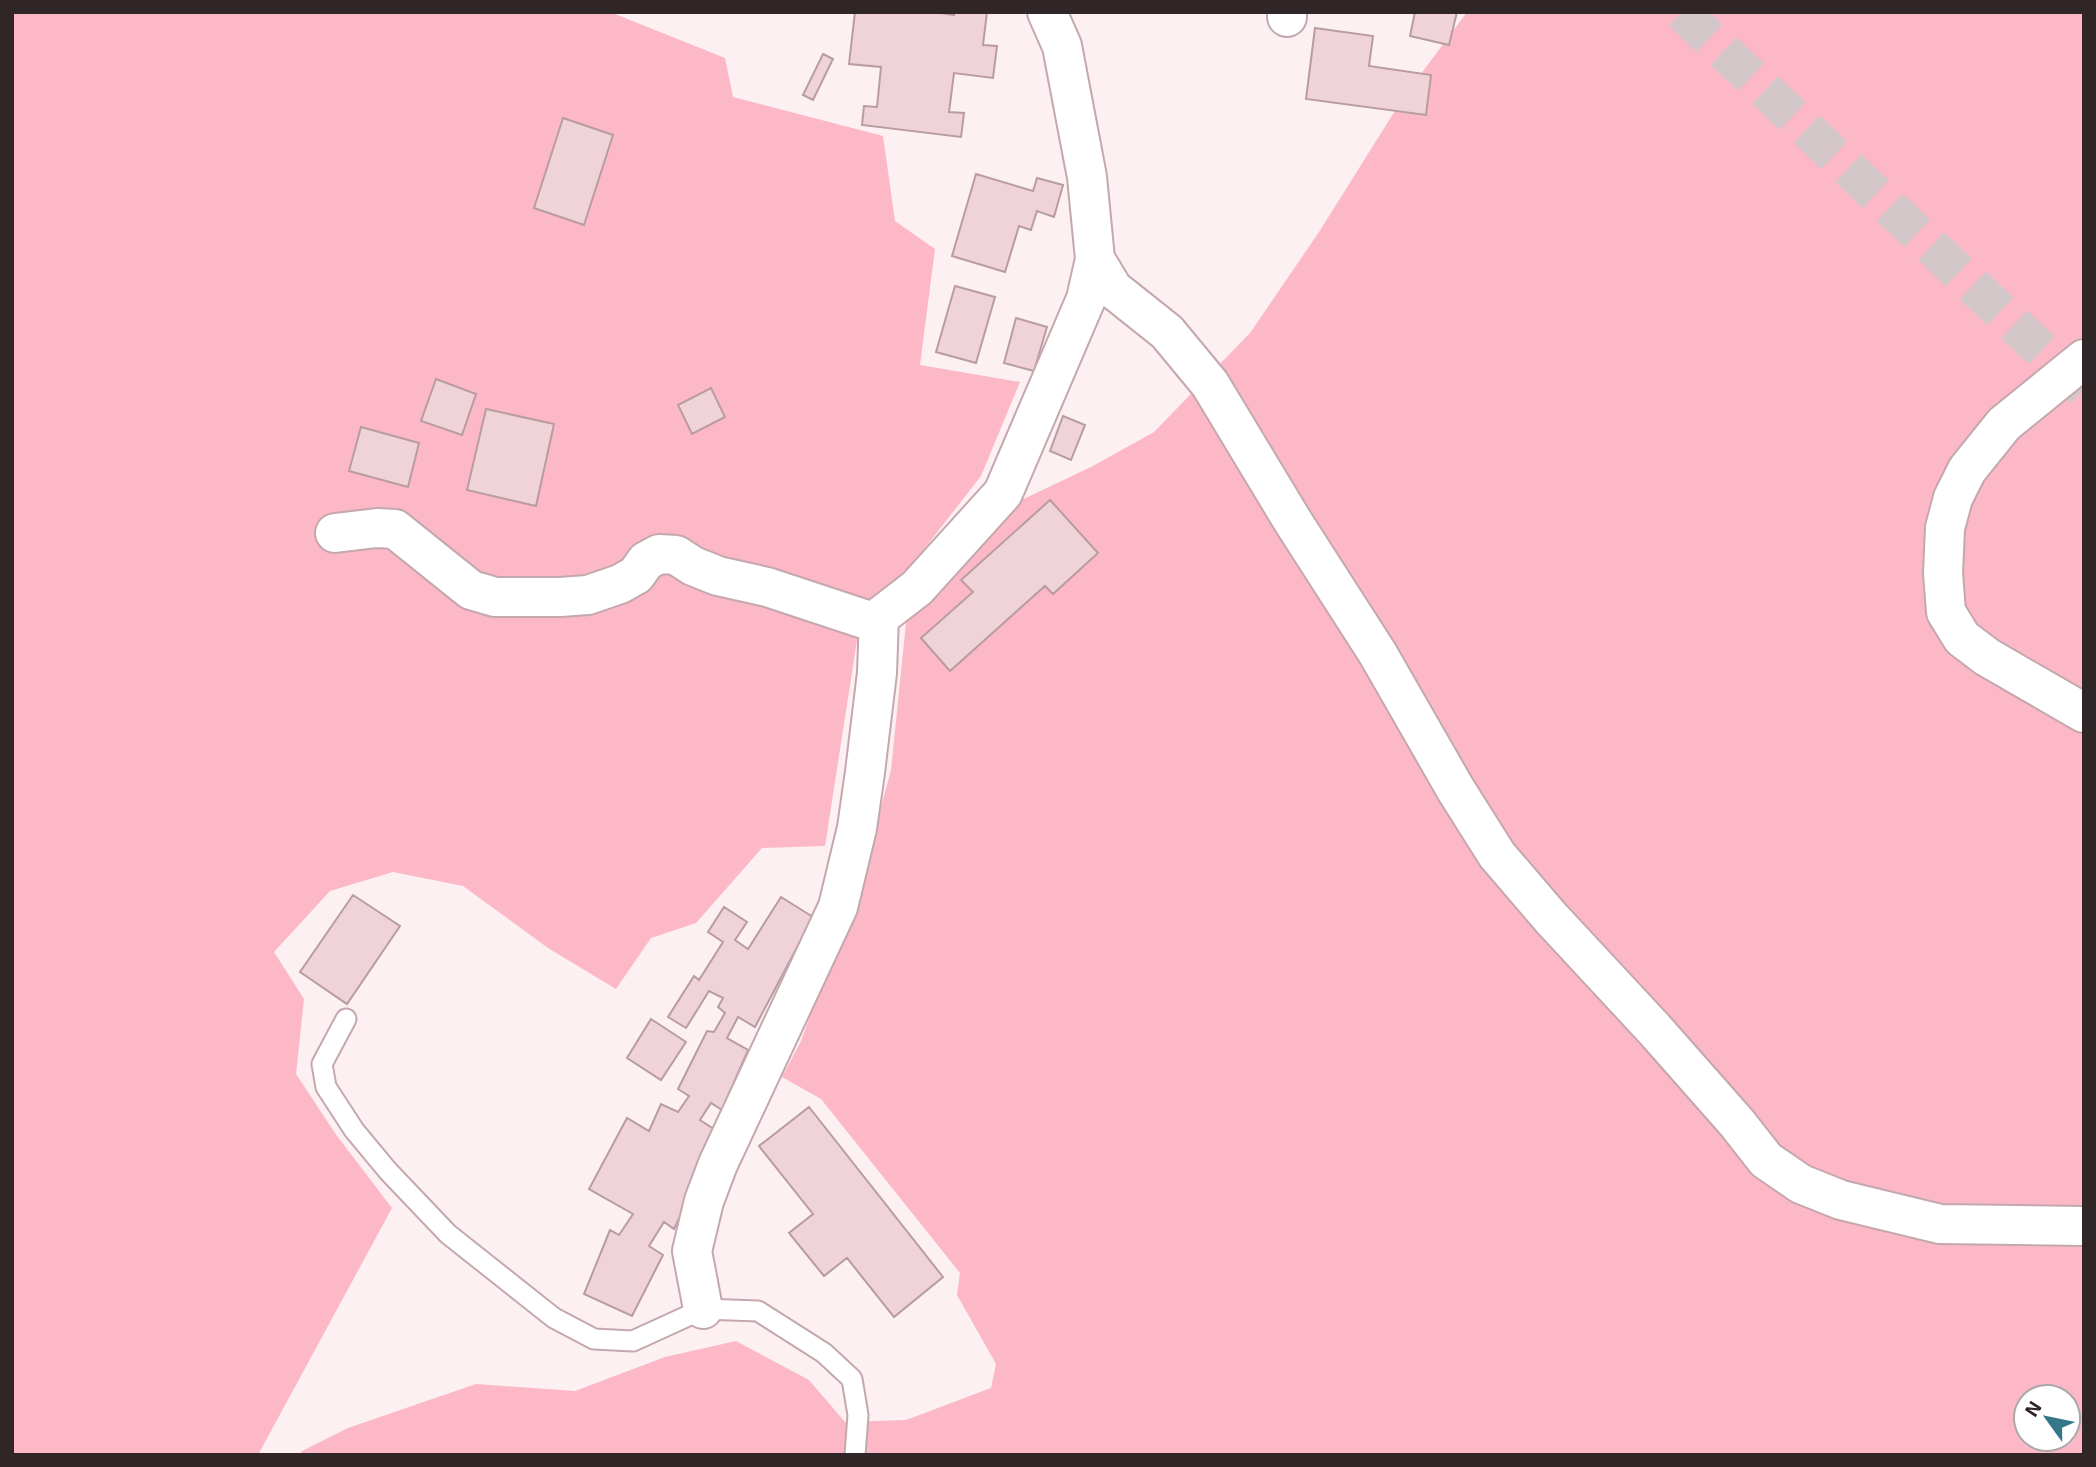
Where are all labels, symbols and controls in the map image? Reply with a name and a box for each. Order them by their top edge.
north arrow [2012,1383,2082,1453]
text: N [2019,1396,2046,1420]

